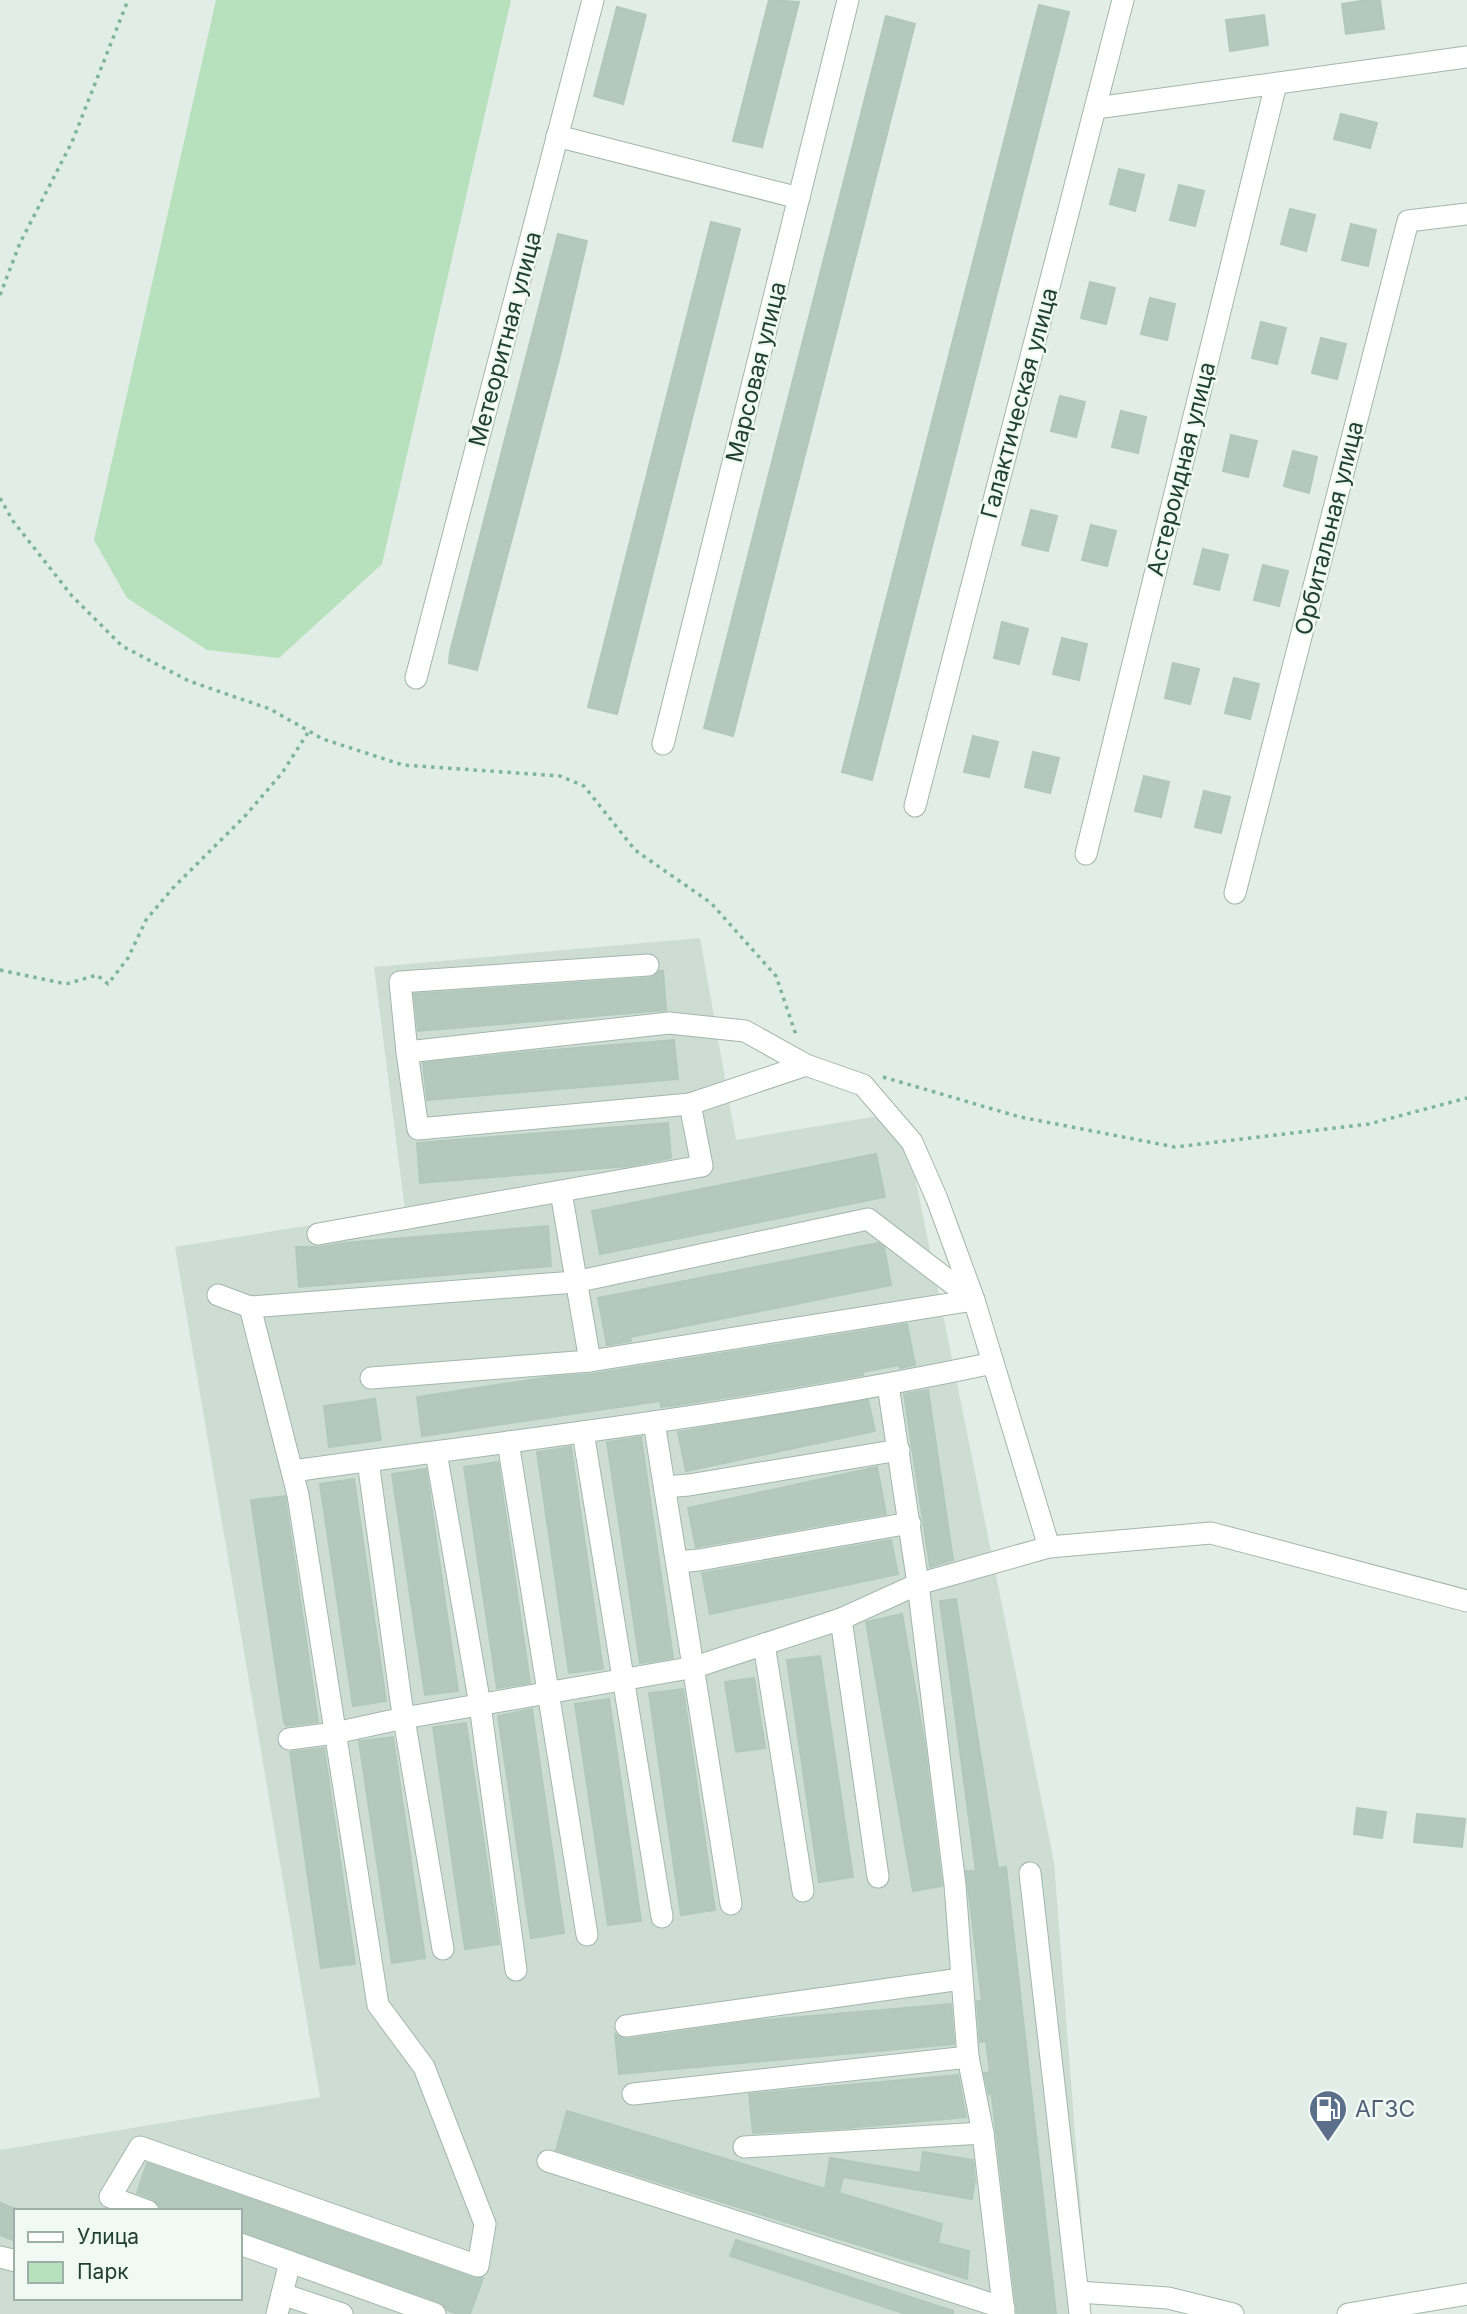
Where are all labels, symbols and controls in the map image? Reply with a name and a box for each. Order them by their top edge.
street label: Метеоритная улица [463,228,547,450]
street label: Марсовая улица [720,279,792,465]
street label: Галактическая улица [975,285,1063,521]
street label: Астероидная улица [1141,359,1221,579]
street label: Орбитальная улица [1289,418,1369,638]
fuel station icon: АГЗС [1307,2088,1349,2143]
place label: АГЗС [1355,2095,1415,2123]
legend [14,2209,242,2300]
text: Улица [77,2224,139,2249]
text: Парк [77,2259,129,2284]

